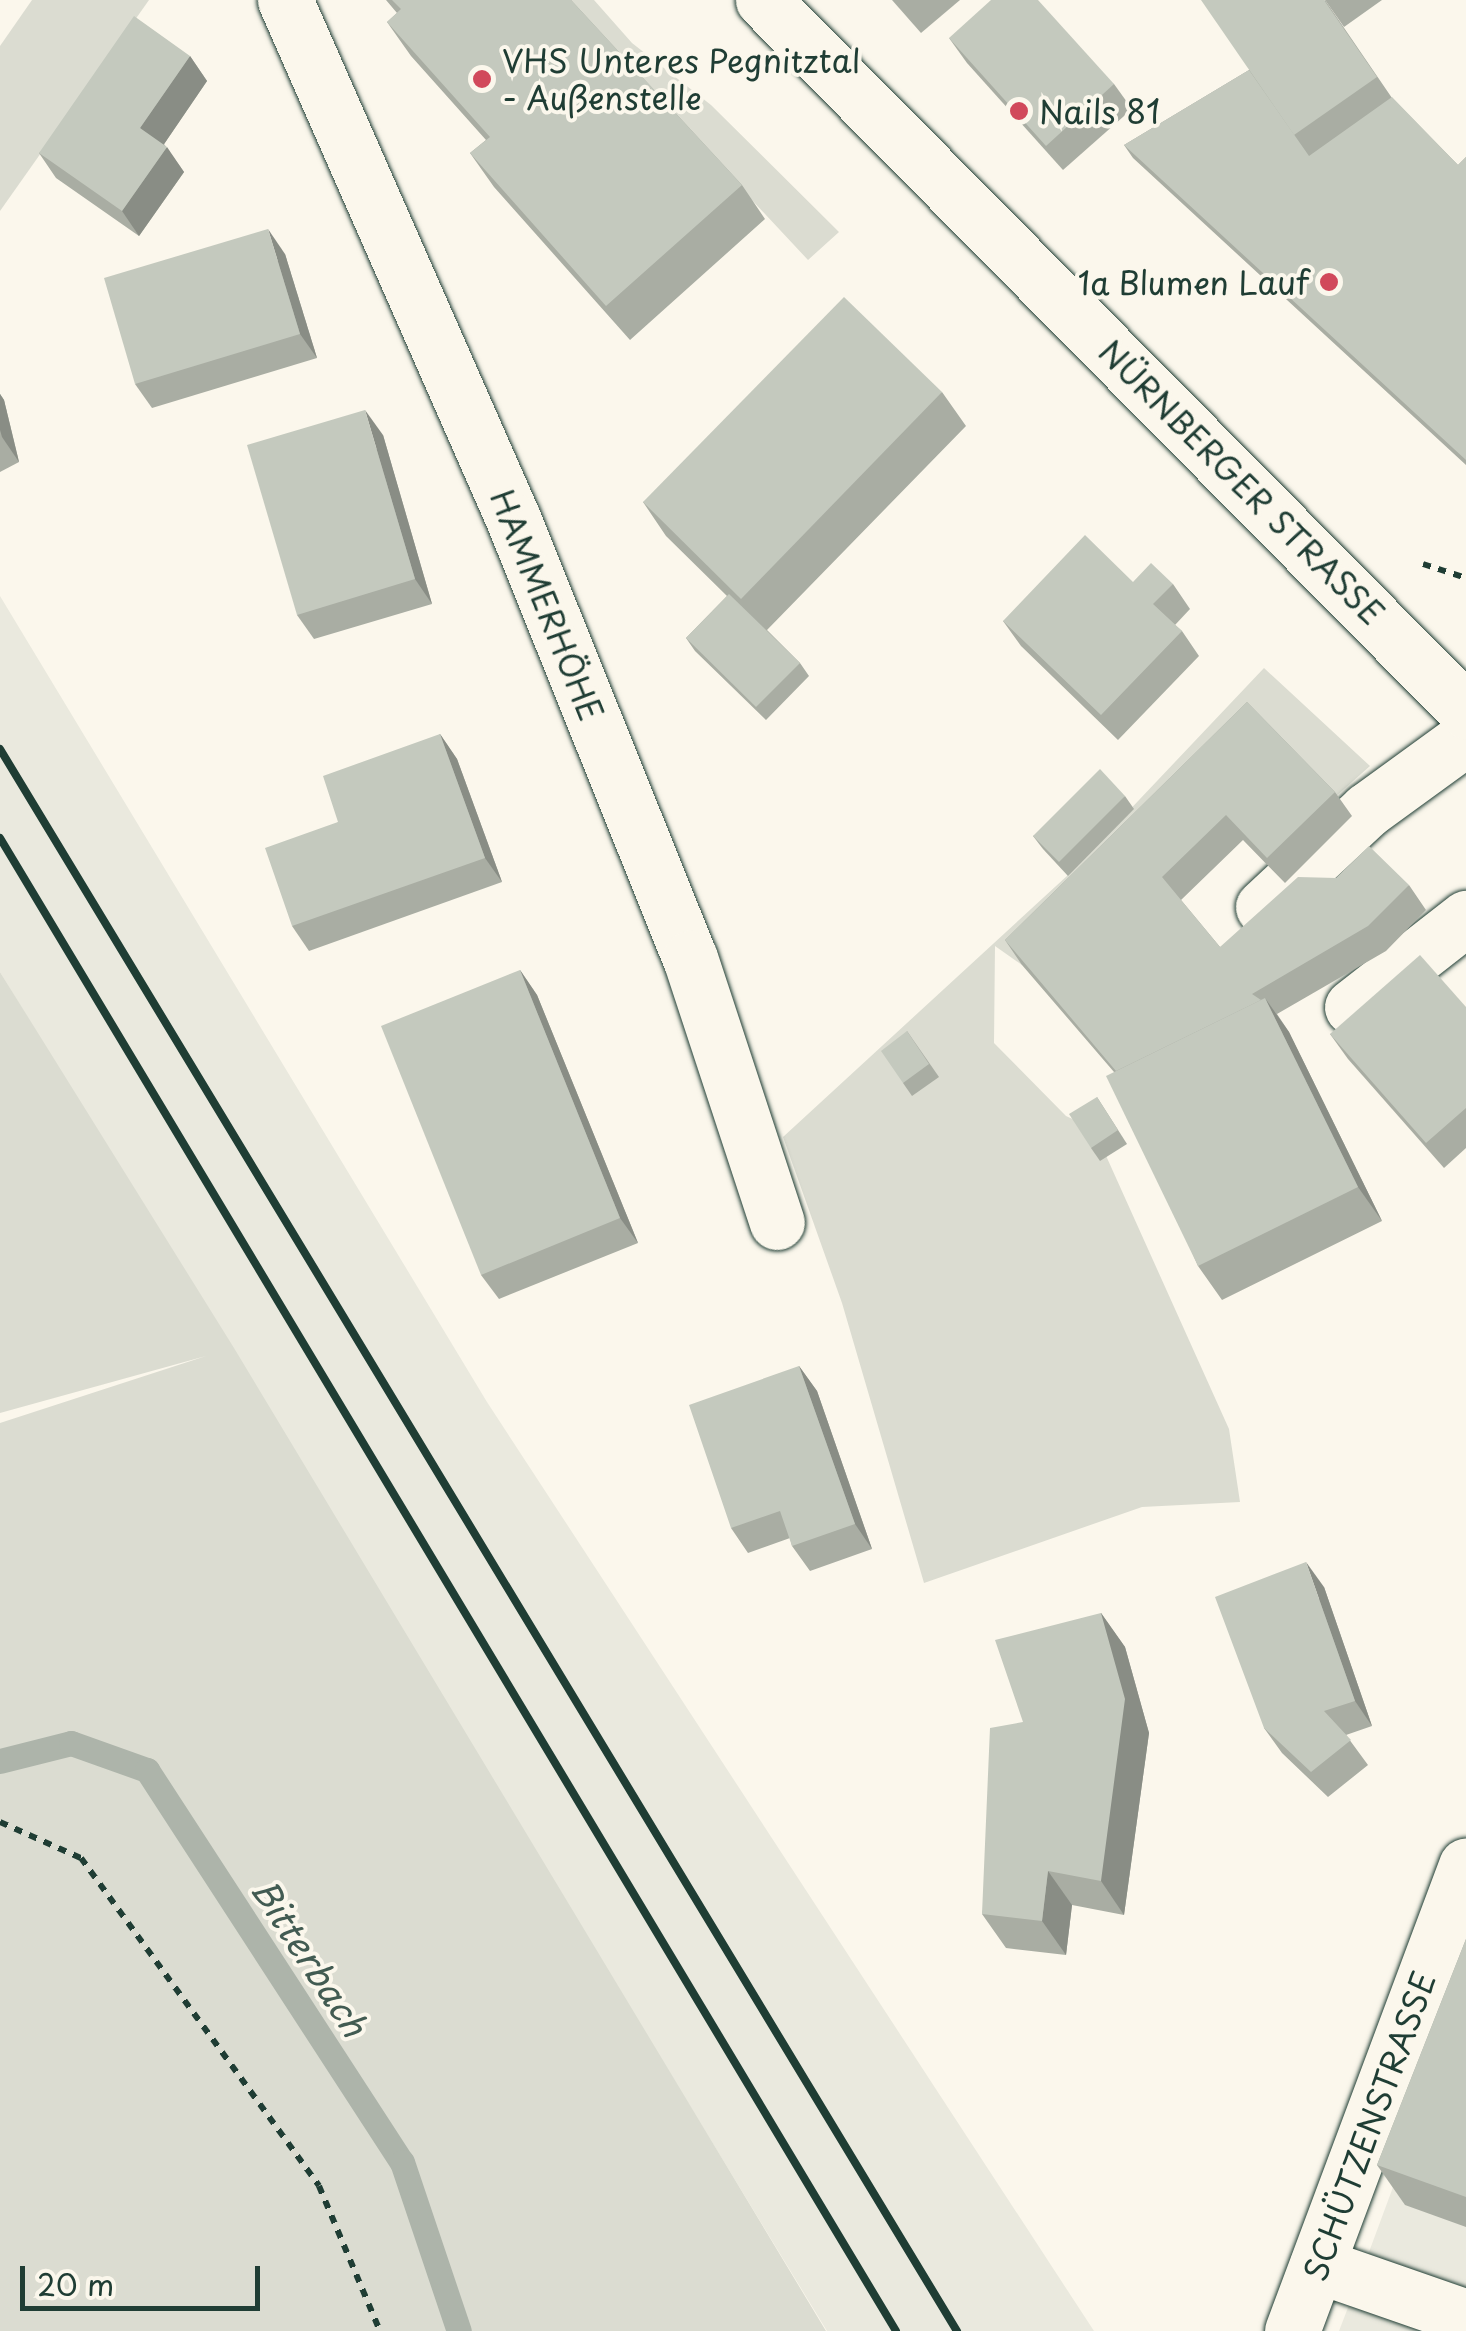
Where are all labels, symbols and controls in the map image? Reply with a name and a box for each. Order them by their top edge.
place label: VHS Unteres Pegnitztal - Außenstelle [502,42,863,117]
marker: VHS Unteres Pegnitztal - Außenstelle [471,68,493,90]
place label: Nails 81 [1039,92,1161,130]
marker: Nails 81 [1008,100,1030,122]
place label: 1a Blumen Lauf [1072,263,1309,301]
marker: 1a Blumen Lauf [1318,271,1340,293]
street label: NÜRNBERGER STRASSE [1091,331,1393,633]
street label: HAMMERHÖHE [483,484,611,726]
water label: Bitterbach [244,1870,376,2044]
street label: SCHÜTZENSTRASSE [1295,1966,1443,2286]
scale bar [25,2246,265,2308]
text: 20 m [37,2261,114,2306]

